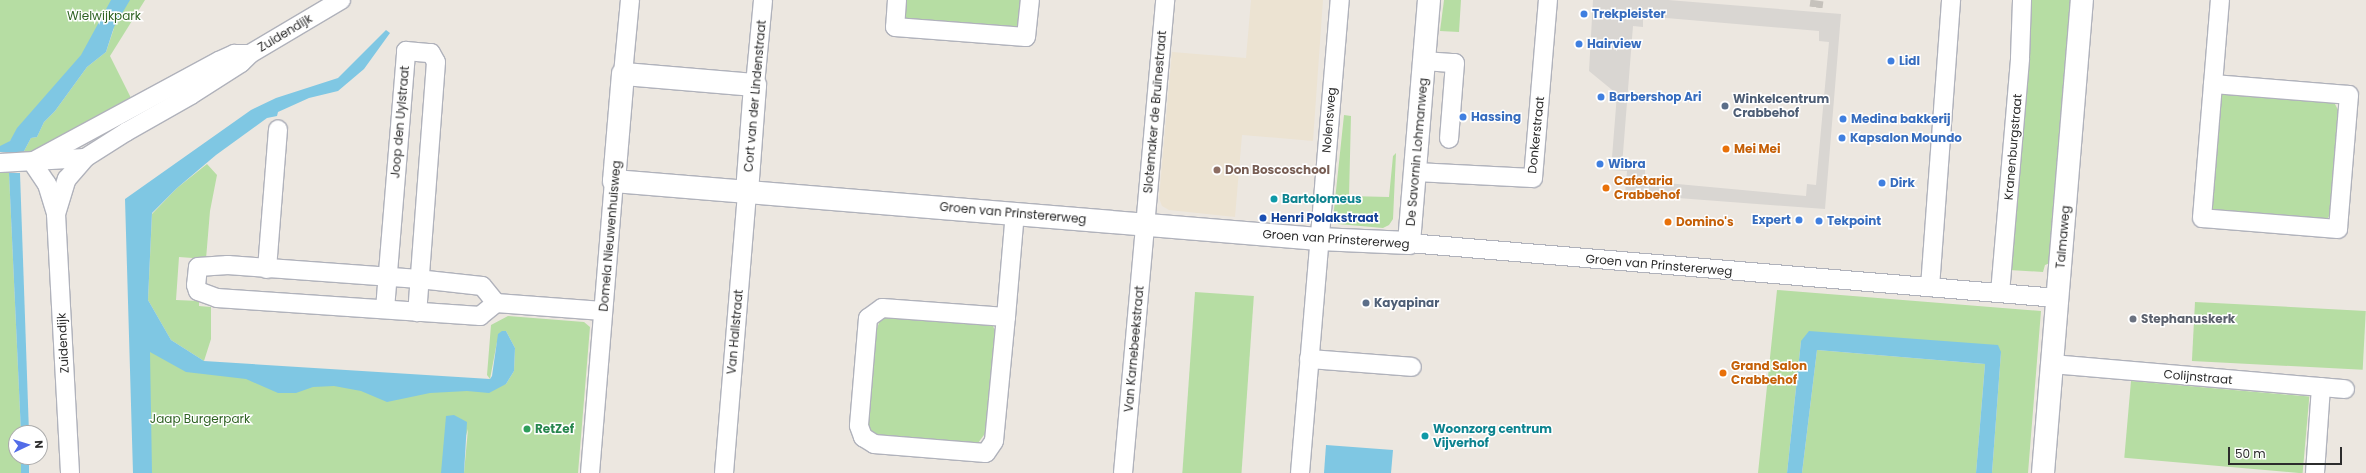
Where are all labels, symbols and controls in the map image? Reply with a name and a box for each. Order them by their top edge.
place label: Trekpleister [1592,7,1666,21]
park label: Wielwijkpark [67,9,141,23]
marker: Trekpleister [1579,9,1589,19]
street label: Zuidendijk [255,11,315,55]
street label: Cort van der Lindenstraat [741,19,769,173]
street label: Slotemaker de Bruïnestraat [1141,30,1169,194]
place label: Hairview [1587,37,1641,51]
marker: Hairview [1574,39,1584,49]
place label: Lidl [1899,54,1920,68]
marker: Lidl [1886,56,1896,66]
street label: Joop den Uylstraat [388,65,412,179]
street label: De Savornin Lohmanweg [1403,77,1431,227]
street label: Nolensweg [1319,87,1339,153]
place label: Barbershop Ari [1609,90,1702,104]
marker: Barbershop Ari [1596,92,1606,102]
place label: Winkelcentrum Crabbehof [1733,92,1829,120]
street label: Kranenburgstraat [2001,93,2025,201]
street label: Donkerstraat [1525,96,1547,174]
marker: Winkelcentrum Crabbehof [1720,101,1730,111]
place label: Hassing [1471,110,1521,124]
marker: Hassing [1458,112,1468,122]
place label: Medina bakkerij [1851,112,1951,126]
marker: Medina bakkerij [1838,114,1848,124]
place label: Kapsalon Moundo [1850,131,1962,145]
marker: Kapsalon Moundo [1837,133,1847,143]
place label: Mei Mei [1734,142,1780,156]
marker: Mei Mei [1721,144,1731,154]
place label: Wibra [1608,157,1646,171]
marker: Wibra [1595,159,1605,169]
street label: Domela Nieuwenhuisweg [596,160,624,312]
place label: Don Boscoschool [1225,163,1330,177]
marker: Don Boscoschool [1212,165,1222,175]
place label: Cafetaria Crabbehof [1614,174,1680,202]
place label: Dirk [1890,176,1915,190]
marker: Dirk [1877,178,1887,188]
marker: Cafetaria Crabbehof [1601,183,1611,193]
place label: Bartolomeus [1282,192,1362,206]
marker: Bartolomeus [1269,194,1279,204]
street label: Groen van Prinstererweg [939,199,1087,227]
street label: Talmaweg [2053,205,2073,269]
place label: Henri Polakstraat [1271,211,1379,225]
marker: Henri Polakstraat [1258,213,1268,223]
place label: Expert [1752,213,1791,227]
place label: Tekpoint [1827,214,1881,228]
place label: Domino's [1676,215,1734,229]
marker: Expert [1794,215,1804,225]
marker: Tekpoint [1814,216,1824,226]
marker: Domino's [1663,217,1673,227]
street label: Groen van Prinstererweg [1262,227,1410,251]
street label: Groen van Prinstererweg [1585,251,1733,279]
street label: Van Karnebeekstraat [1121,285,1147,413]
street label: Van Hallstraat [724,289,746,375]
place label: Kayapinar [1374,296,1439,310]
marker: Kayapinar [1361,298,1371,308]
street label: Zuidendijk [54,312,72,374]
place label: Stephanuskerk [2141,312,2235,326]
marker: Stephanuskerk [2128,314,2138,324]
place label: Grand Salon Crabbehof [1731,359,1807,387]
street label: Colijnstraat [2163,367,2233,387]
marker: Grand Salon Crabbehof [1718,368,1728,378]
park label: Jaap Burgerpark [150,412,250,426]
place label: RetZef [535,422,574,436]
place label: Woonzorg centrum Vijverhof [1433,422,1552,450]
marker: RetZef [522,424,532,434]
north arrow [8,425,48,465]
marker: Woonzorg centrum Vijverhof [1420,431,1430,441]
scale bar [2230,439,2344,465]
text: N [31,440,47,449]
text: 50 m [2235,445,2266,462]

